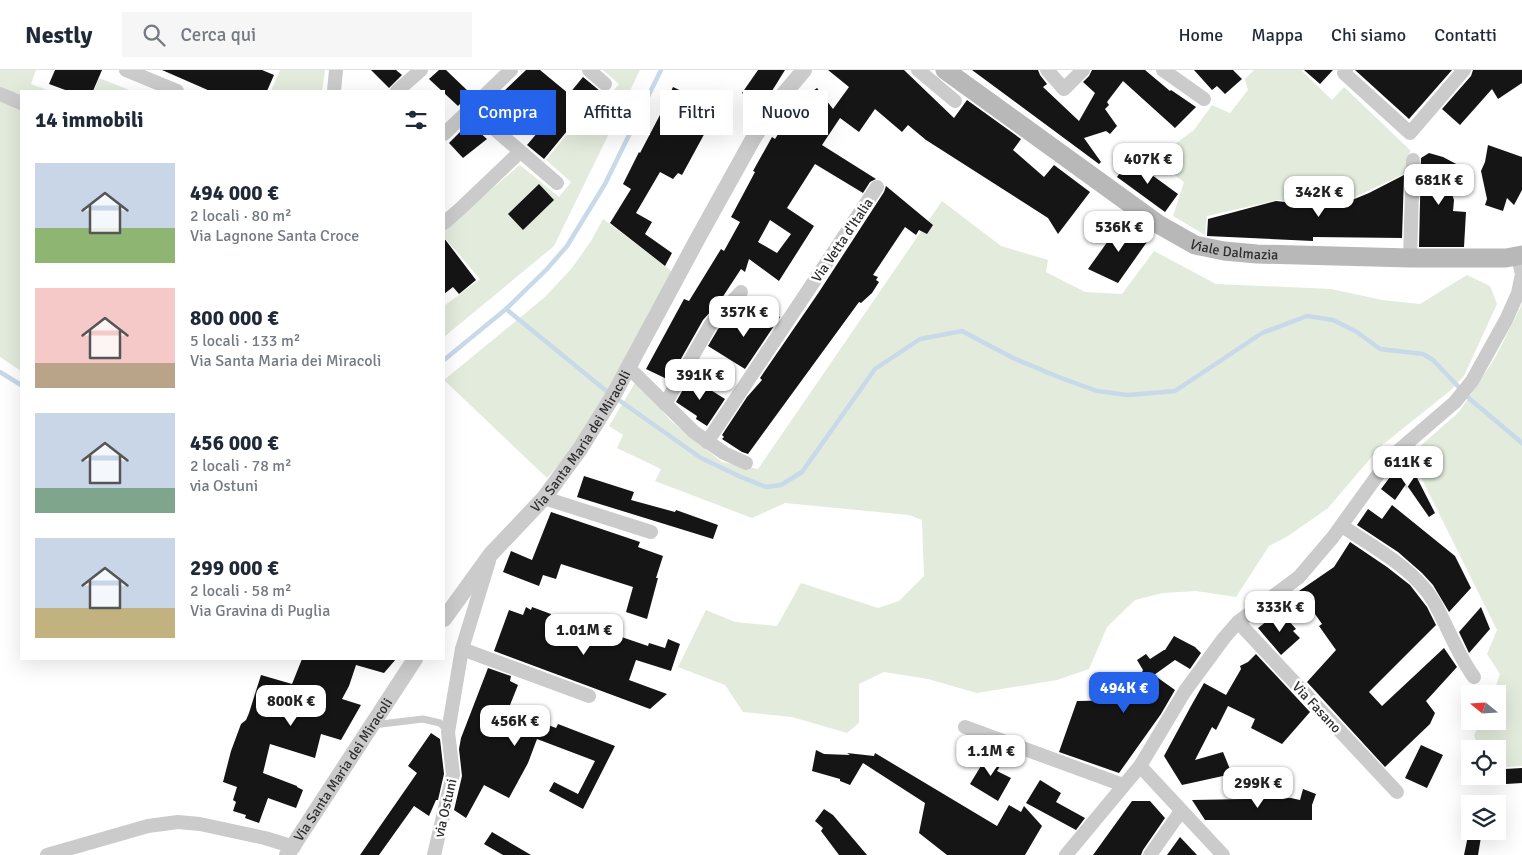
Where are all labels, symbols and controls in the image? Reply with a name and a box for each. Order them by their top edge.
search box [122,12,472,57]
text: Nestly [25,20,92,50]
icon: search [140,21,168,49]
text: Cerca qui [180,23,256,47]
text: Home [1178,24,1223,46]
text: Mappa [1251,24,1303,46]
text: Chi siamo [1331,24,1406,46]
text: Contatti [1434,24,1497,46]
chip: Compra [460,90,556,135]
chip: Affitta [566,90,650,135]
chip: Filtri [660,90,733,135]
chip: Nuovo [743,90,828,135]
icon: filters [402,106,430,134]
text: 14 immobili [35,107,144,133]
pin: 407K € [1107,142,1189,185]
text: 407K € [1124,149,1172,169]
pin: 681K € [1398,164,1480,206]
text: 681K € [1415,170,1463,190]
pin: 342K € [1278,176,1360,218]
text: 494 000 € [190,180,279,206]
text: 342K € [1295,182,1343,202]
icon: home [75,183,135,243]
street label: Via Vetta d'Italia [808,195,877,286]
text: 2 locali · 80 m² [190,206,292,226]
pin: 536K € [1078,210,1160,253]
text: 536K € [1095,217,1143,237]
text: Via Lagnone Santa Croce [190,226,359,246]
street label: Viale Dalmazia [1186,236,1278,264]
pin: 357K € [703,296,785,338]
text: 357K € [720,302,768,322]
text: 800 000 € [190,305,279,331]
icon: home [75,308,135,368]
text: 5 locali · 133 m² [190,331,300,351]
text: Via Santa Maria dei Miracoli [190,351,381,371]
pin: 391K € [659,358,741,401]
text: 391K € [676,365,724,385]
street label: Via Santa Maria dei Miracoli [527,367,634,516]
text: 456 000 € [190,430,279,456]
icon: home [75,433,135,493]
pin: 611K € [1367,446,1449,488]
text: 611K € [1384,452,1432,472]
text: 2 locali · 78 m² [190,456,292,476]
text: via Ostuni [190,476,258,496]
text: 299 000 € [190,555,279,581]
icon: home [75,558,135,618]
text: 2 locali · 58 m² [190,581,292,601]
pin: 333K € [1239,590,1321,633]
text: 333K € [1256,597,1304,617]
text: Via Gravina di Puglia [190,601,330,621]
pin: 1.01M € [538,614,630,656]
text: 1.01M € [556,620,612,640]
pin: 494K € [1083,672,1165,714]
text: 494K € [1100,678,1148,698]
street label: Via Fasano [1289,678,1345,737]
pin: 800K € [250,684,332,727]
north arrow [1461,685,1506,730]
map controls [1461,685,1506,840]
text: 800K € [267,691,315,711]
street label: Via Santa Maria dei Miracoli [290,695,396,845]
pin: 456K € [474,704,556,747]
text: 456K € [491,711,539,731]
pin: 1.1M € [950,734,1032,777]
button: locate [1461,740,1506,785]
text: 1.1M € [967,741,1015,761]
pin: 299K € [1217,766,1299,809]
text: 299K € [1234,773,1282,793]
street label: via Ostuni [431,777,460,839]
button: layers [1461,795,1506,840]

